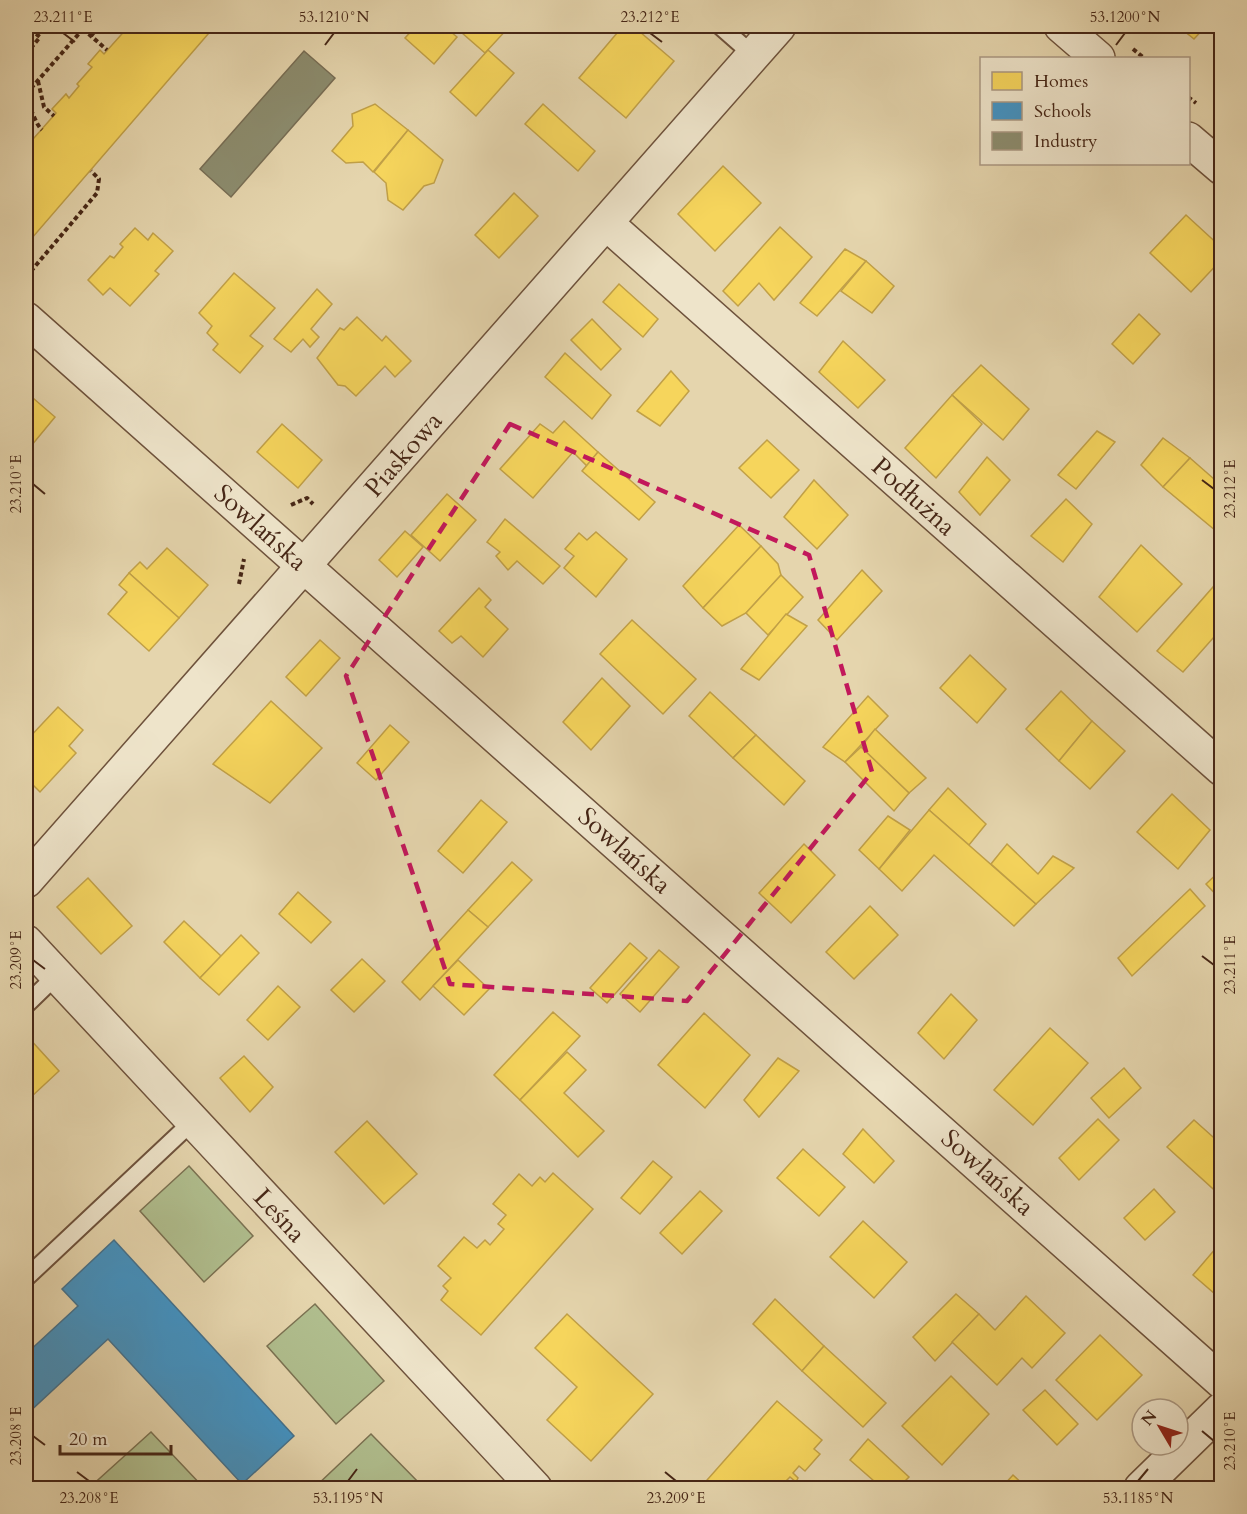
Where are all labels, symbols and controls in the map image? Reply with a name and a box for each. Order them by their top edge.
text: 23.211°E [33,7,93,27]
text: 53.1210°N [299,7,369,27]
text: 23.212°E [620,7,680,27]
text: 53.1200°N [1090,7,1160,27]
legend [980,57,1190,165]
text: Homes [1034,69,1088,94]
text: Schools [1034,99,1091,124]
text: Industry [1034,129,1098,154]
street label: Piaskowa [356,404,450,505]
street label: Podłużna [864,449,963,544]
text: 23.210°E [6,454,26,514]
text: 23.212°E [1220,459,1240,519]
street label: Sowlańska [206,476,315,579]
street label: Sowlańska [570,799,679,902]
text: 23.209°E [6,930,26,990]
text: 23.211°E [1220,935,1240,995]
street label: Sowlańska [933,1121,1042,1224]
street label: Leśna [246,1181,314,1250]
north arrow [1130,1397,1190,1457]
text: 23.208°E [6,1406,26,1466]
text: N [1136,1406,1162,1431]
text: 23.210°E [1220,1411,1240,1471]
scale bar [60,1418,171,1456]
text: 20 m [69,1427,108,1452]
text: 23.208°E [59,1488,119,1508]
text: 53.1195°N [313,1488,383,1508]
text: 23.209°E [646,1488,706,1508]
text: 53.1185°N [1103,1488,1173,1508]

